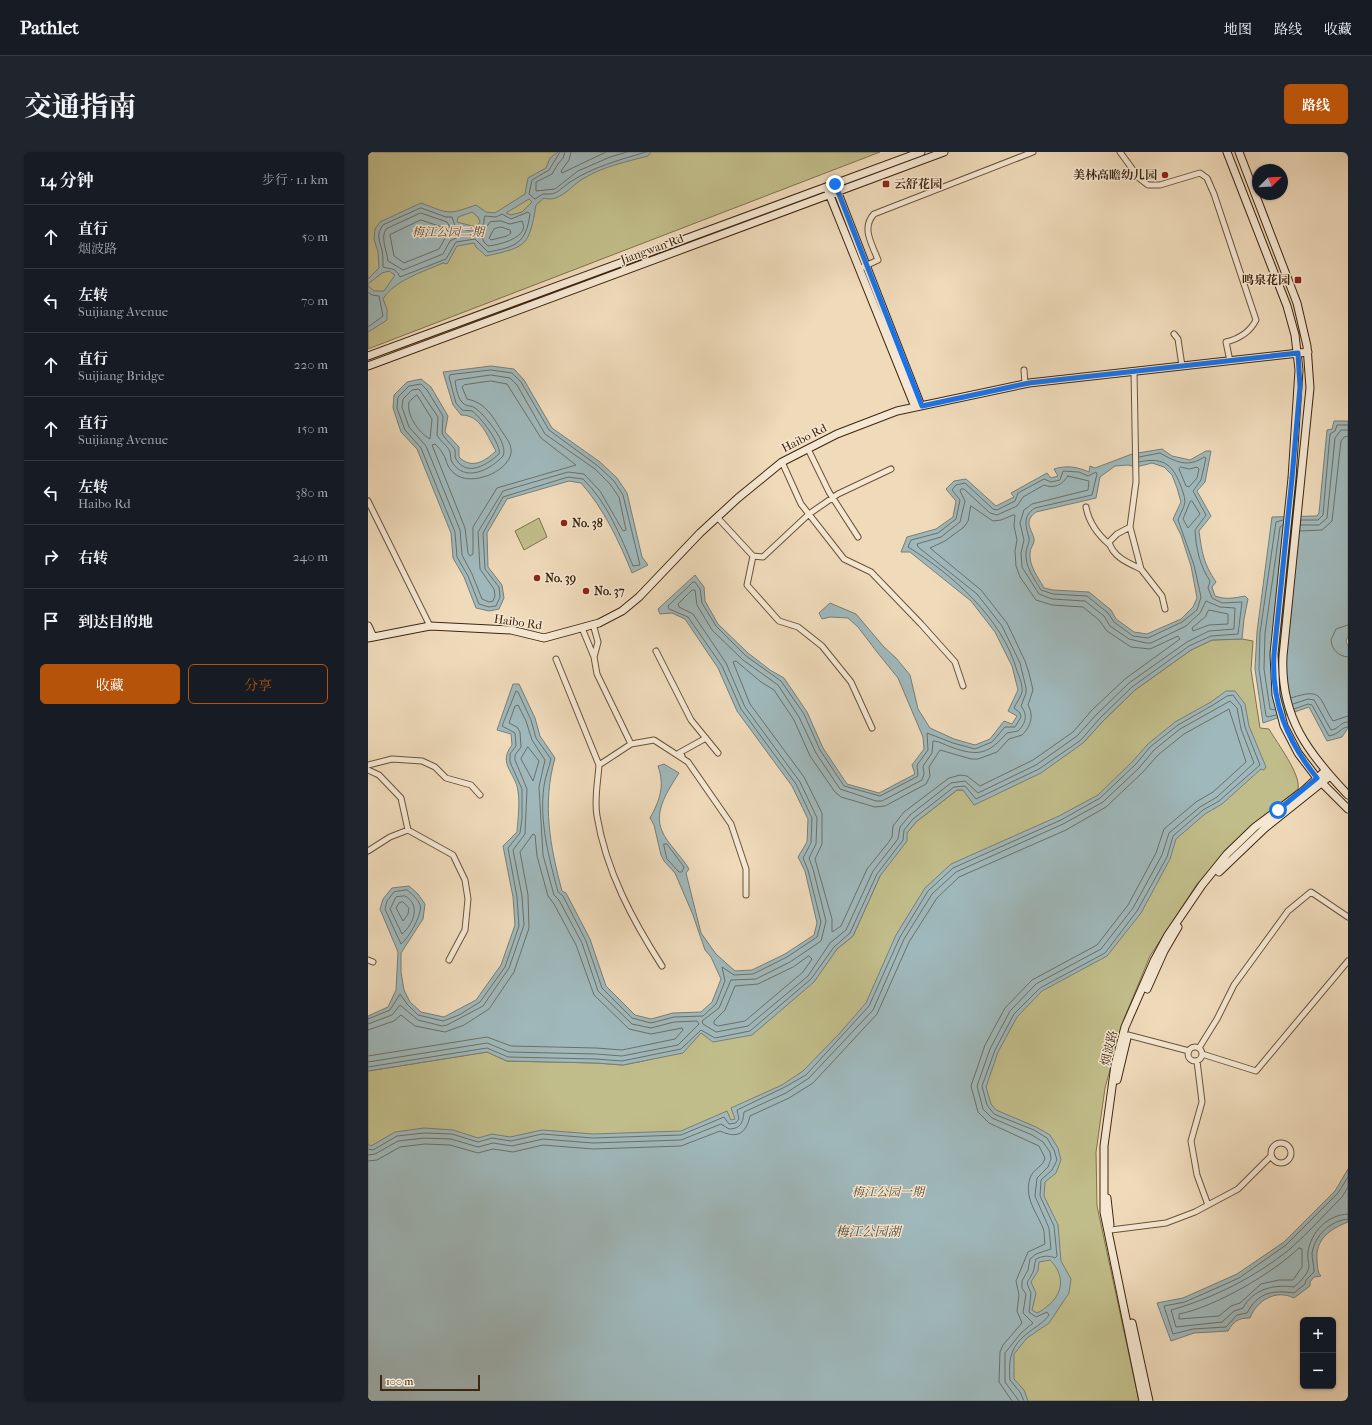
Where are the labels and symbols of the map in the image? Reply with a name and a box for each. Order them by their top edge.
north arrow [1252,164,1288,200]
place label: 美林高瞻幼儿园 [1073,168,1157,182]
marker: 美林高瞻幼儿园 [1160,170,1170,180]
route end [826,175,844,193]
place label: 云舒花园 [894,177,942,191]
marker: 云舒花园 [881,179,891,189]
park label: 梅江公园二期 [412,225,486,239]
street label: Jiangwan Rd [618,231,686,267]
place label: 鸣泉花园 [1242,273,1290,287]
marker: 鸣泉花园 [1293,275,1303,285]
street label: Haibo Rd [779,421,829,455]
place label: No. 38 [572,516,603,531]
marker: No. 38 [559,518,569,528]
place label: No. 39 [545,571,576,586]
marker: No. 39 [532,573,542,583]
place label: No. 37 [594,584,625,599]
marker: No. 37 [581,586,591,596]
street label: Haibo Rd [493,612,543,632]
route start [1269,801,1287,819]
street label: 烟波路 [1098,1029,1120,1067]
park label: 梅江公园一期 [852,1185,926,1199]
water label: 梅江公园湖 [835,1224,902,1239]
scale bar [380,1373,480,1392]

